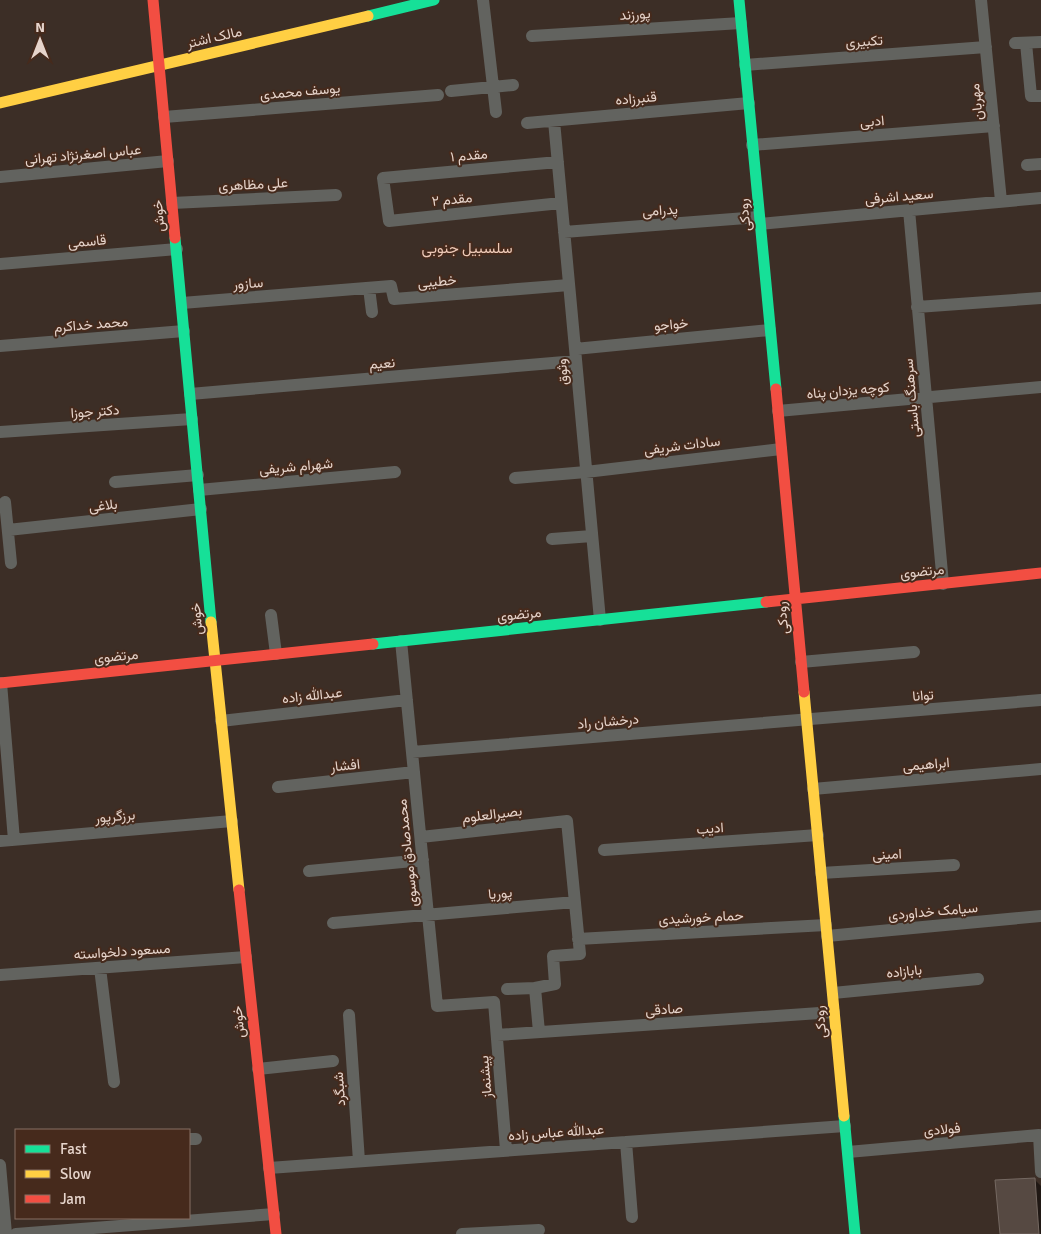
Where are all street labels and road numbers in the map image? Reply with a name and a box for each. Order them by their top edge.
street label: پورزند [619,5,651,25]
street label: مالک اشتر [184,23,243,52]
street label: تکبیری [845,32,884,51]
street label: یوسف محمدی [259,80,341,103]
street label: مهربان [966,83,987,121]
street label: قنبرزاده [615,88,657,109]
street label: ادبی [859,112,885,131]
street label: عباس اصغرنژاد تهرانی [24,141,142,168]
street label: مقدم ۱ [450,145,488,166]
street label: علی مظاهری [218,174,288,195]
street label: سعید اشرفی [864,185,934,208]
street label: مقدم ۲ [431,189,473,210]
street label: رودکی [734,198,755,232]
street label: خوش [149,199,168,233]
street label: پدرامی [642,201,679,221]
street label: قاسمی [67,231,107,252]
street label: خطیبی [417,271,457,292]
street label: سازور [231,274,264,293]
street label: محمد خداکرم [53,313,129,336]
street label: خواجو [653,314,689,335]
street label: نعیم [368,354,396,373]
street label: وثوق [553,358,572,386]
street label: سرهنگ باستی [900,358,923,438]
street label: کوچه یزدان پناه [806,378,890,404]
street label: دکتر جوزا [70,401,120,422]
street label: سادات شریفی [643,432,721,459]
street label: شهرام شریفی [258,455,334,478]
street label: بلاغی [88,496,118,515]
street label: مرتضوی [899,561,945,582]
street label: رودکی [773,601,792,635]
street label: خوش [187,602,206,636]
street label: مرتضوی [496,604,542,625]
street label: مرتضوی [93,646,139,667]
street label: عبدالله زاده [281,684,343,707]
street label: توانا [912,686,934,705]
street label: درخشان راد [577,710,640,733]
street label: ابراهیمی [902,754,950,775]
street label: افشار [328,755,361,776]
street label: محمدصادق موسوی [393,798,422,908]
street label: بصیرالعلوم [461,802,523,827]
street label: برزگرپور [93,806,136,828]
street label: ادیب [696,819,724,838]
street label: امینی [872,845,902,864]
street label: پوریا [487,884,513,904]
street label: سیامک خداوردی [887,899,979,924]
street label: حمام خورشیدی [658,907,744,928]
street label: مسعود دلخواسته [73,940,171,963]
street label: بابازاده [885,961,923,982]
street label: صادقی [645,1000,684,1019]
street label: خوش [228,1005,249,1039]
street label: رودکی [811,1005,830,1039]
street label: پیشنماز [475,1055,497,1100]
street label: شبگرد [330,1071,349,1107]
street label: فولادی [923,1119,961,1140]
street label: عبدالله عباس زاده [508,1121,605,1144]

